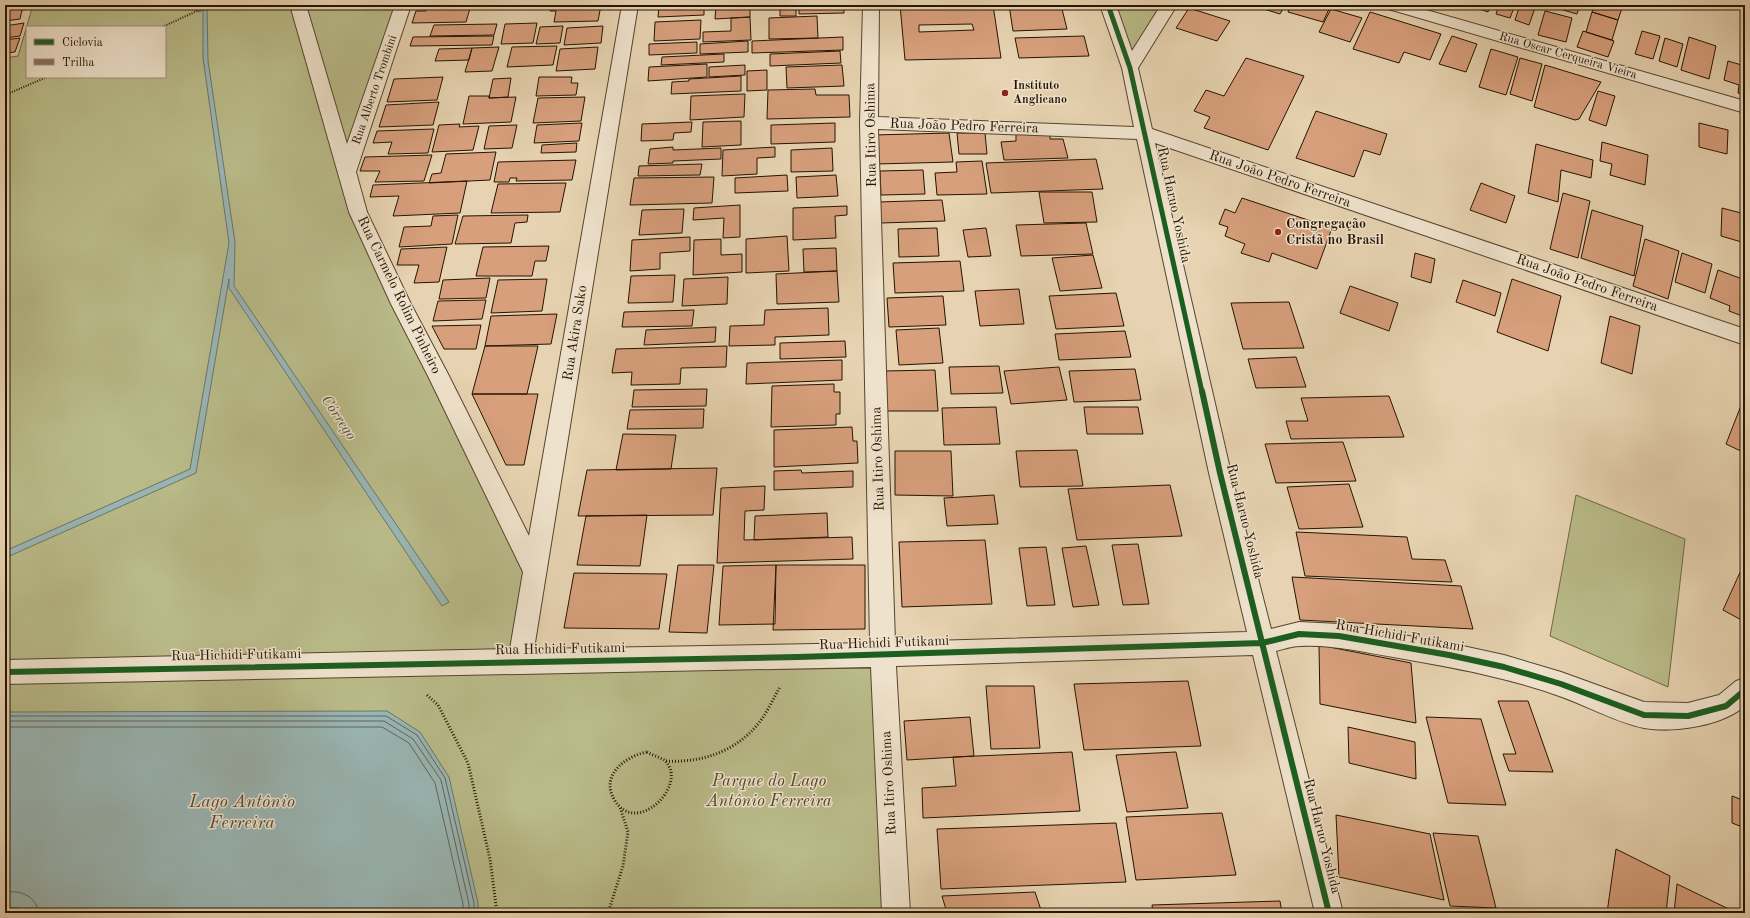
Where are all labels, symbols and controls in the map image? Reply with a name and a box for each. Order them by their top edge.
legend [26,26,166,78]
street label: Rua Oscar Cerqueira Vieira [1498,31,1638,81]
street label: Rua Alberto Trombini [351,34,399,146]
text: Ciclovia [62,37,103,49]
text: Trilha [62,57,94,69]
place label: Instituto Anglicano [1013,80,1067,106]
street label: Rua Itiro Oshima [863,83,879,187]
marker: Instituto Anglicano [1000,88,1010,98]
street label: Rua João Pedro Ferreira [889,116,1039,136]
street label: Rua Haruo Yoshida [1155,146,1193,264]
street label: Rua João Pedro Ferreira [1207,148,1353,210]
street label: Rua Carmelo Rolim Pinheiro [355,214,443,376]
place label: Congregação Cristã no Brasil [1286,217,1384,247]
marker: Congregação Cristã no Brasil [1273,227,1283,237]
street label: Rua João Pedro Ferreira [1514,252,1660,314]
street label: Rua Akira Sako [561,284,589,382]
water label: Córrego [318,393,358,443]
street label: Rua Itiro Oshima [869,406,887,511]
street label: Rua Haruo Yoshida [1224,462,1266,580]
street label: Rua Hichidi Futikami [1335,618,1466,654]
street label: Rua Hichidi Futikami [819,634,950,652]
street label: Rua Hichidi Futikami [495,641,626,657]
street label: Rua Hichidi Futikami [171,647,302,663]
street label: Rua Itiro Oshima [879,730,899,836]
park label: Parque do Lago Antônio Ferreira [705,773,832,810]
street label: Rua Haruo Yoshida [1301,777,1343,895]
water label: Lago Antônio Ferreira [188,793,295,832]

